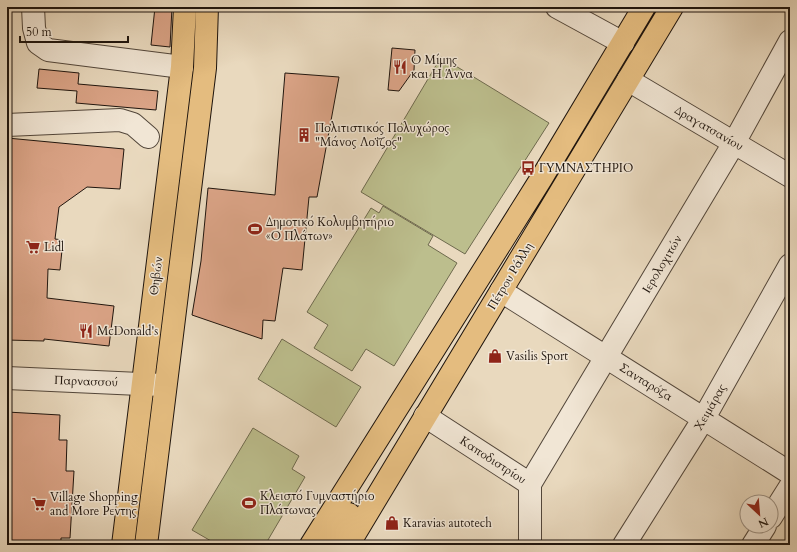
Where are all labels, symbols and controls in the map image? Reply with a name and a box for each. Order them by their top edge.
scale bar [20,18,128,44]
text: 50 m [26,24,53,40]
place label: Ο Μίμης και Η Άννα [411,52,473,82]
restaurant icon: Ο Μίμης και Η Άννα [392,59,408,75]
street label: Δραγατσανίου [671,102,746,155]
place label: Πολιτιστικός Πολυχώρος "Μάνος Λοΐζος" [315,120,450,150]
building icon: Πολιτιστικός Πολυχώρος "Μάνος Λοΐζος" [296,127,312,143]
bus stop icon: ΓΥΜΝΑΣΤΗΡΙΟ [520,160,536,176]
place label: ΓΥΜΝΑΣΤΗΡΙΟ [539,160,633,176]
place label: Δημοτικό Κολυμβητήριο «Ο Πλάτων» [266,214,394,244]
sports icon: Δημοτικό Κολυμβητήριο «Ο Πλάτων» [247,221,263,237]
street label: Ιερολοχιτών [638,232,686,296]
supermarket icon: Lidl [25,239,41,255]
place label: Lidl [44,239,64,255]
street label: Πέτρου Ράλλη [484,240,536,312]
street label: Θηβών [146,256,166,296]
restaurant icon: McDonald's [78,323,94,339]
place label: McDonald's [97,323,158,339]
shop icon: Vasilis Sport [487,348,503,364]
place label: Vasilis Sport [506,348,568,364]
street label: Σανταρόζα [616,359,676,405]
street label: Παρνασσού [54,372,118,390]
street label: Χειμάρας [690,381,730,433]
street label: Καποδιστρίου [457,433,529,487]
place label: Κλειστό Γυμναστήριο Πλάτωνας [260,488,375,518]
place label: Village Shopping and More Ρεντης [50,489,138,519]
north arrow [739,494,779,534]
sports icon: Κλειστό Γυμναστήριο Πλάτωνας [241,495,257,511]
supermarket icon: Village Shopping and More Ρεντης [31,496,47,512]
text: N [755,514,771,532]
shop icon: Karavias autotech [384,515,400,531]
place label: Karavias autotech [403,515,492,531]

